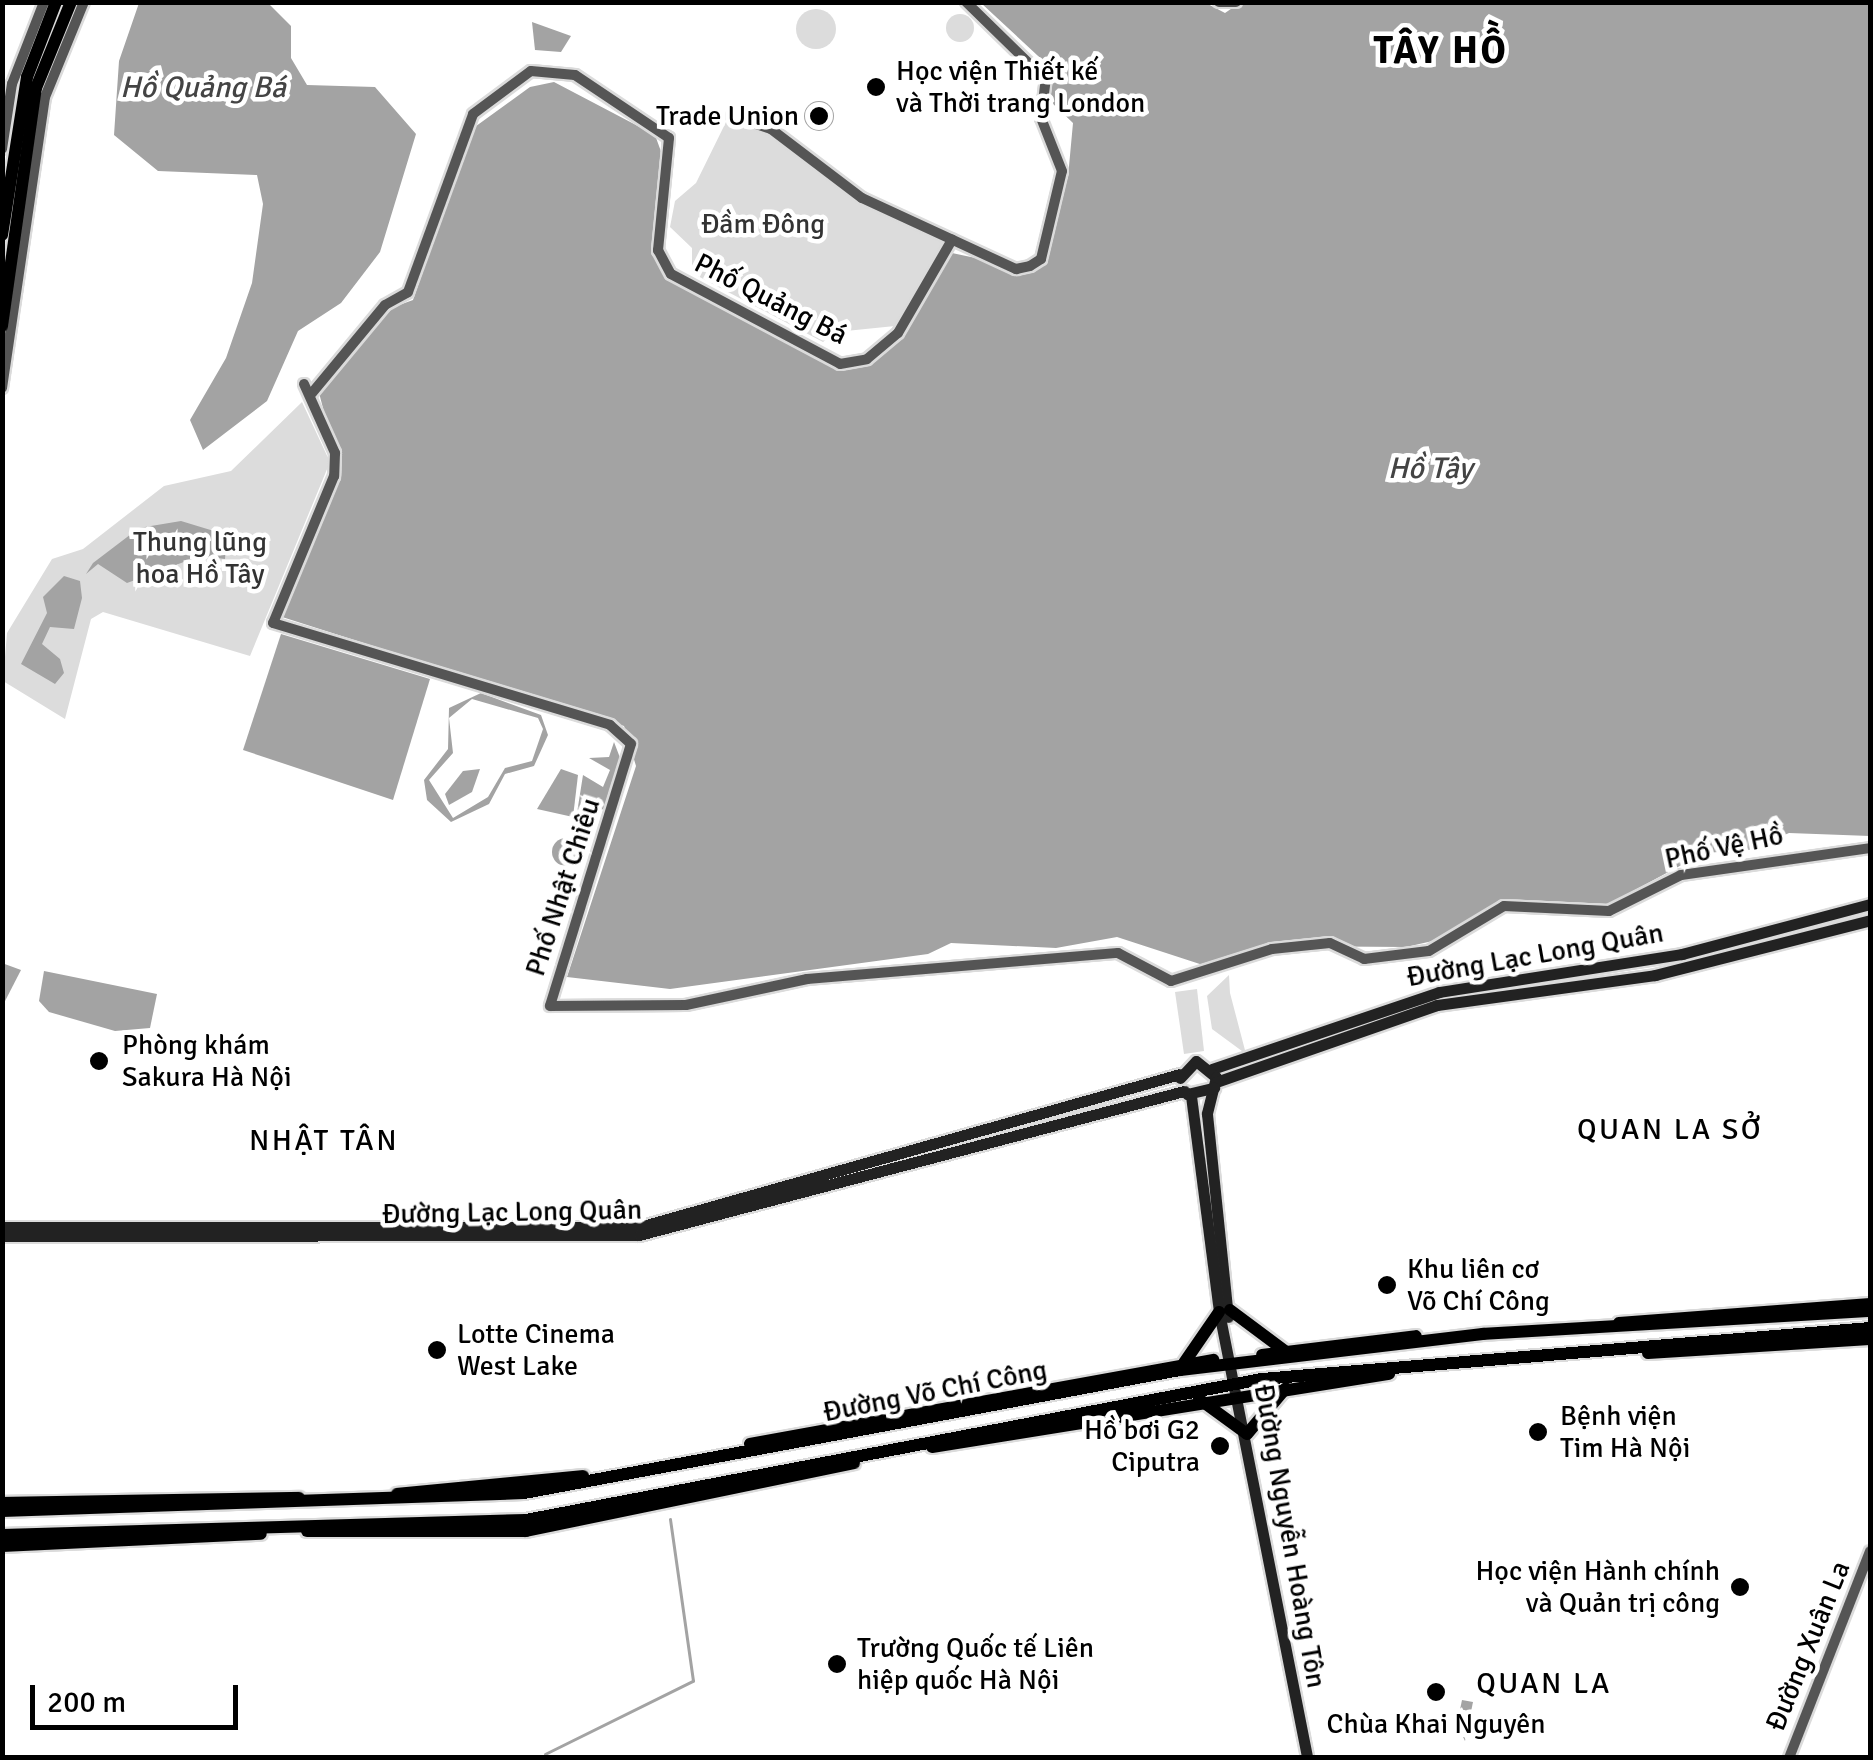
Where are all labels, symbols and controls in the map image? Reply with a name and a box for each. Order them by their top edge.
district label: TÂY HỒ [1374,28,1508,74]
place label: Học viện Thiết kế và Thời trang London [896,54,1145,120]
water label: Hồ Quảng Bá [120,70,286,106]
marker: Học viện Thiết kế và Thời trang London [865,76,887,98]
place label: Trade Union [656,99,799,133]
marker: Trade Union [808,105,830,127]
park label: Đầm Đông [701,207,825,241]
street label: Phố Quảng Bá [689,246,853,352]
water label: Hồ Tây [1388,451,1472,487]
park label: Thung lũng hoa Hồ Tây [133,525,267,591]
street label: Phố Nhật Chiêu [518,794,608,980]
street label: Phố Vệ Hồ [1662,818,1786,876]
street label: Đường Lạc Long Quân [1404,916,1666,994]
place label: Phòng khám Sakura Hà Nội [122,1028,292,1094]
marker: Phòng khám Sakura Hà Nội [86,1048,112,1074]
district label: QUAN LA SỞ [1577,1112,1763,1148]
district label: NHẬT TÂN [249,1123,399,1159]
street label: Đường Lạc Long Quân [382,1193,642,1231]
place label: Khu liên cơ Võ Chí Công [1407,1252,1550,1318]
marker: Khu liên cơ Võ Chí Công [1376,1274,1398,1296]
place label: Lotte Cinema West Lake [457,1317,615,1383]
marker: Lotte Cinema West Lake [426,1339,448,1361]
street label: Đường Võ Chí Công [820,1353,1050,1429]
street label: Đường Nguyễn Hoàng Tôn [1247,1381,1333,1691]
place label: Bệnh viện Tim Hà Nội [1560,1399,1690,1465]
place label: Hồ bơi G2 Ciputra [1084,1413,1200,1479]
marker: Bệnh viện Tim Hà Nội [1525,1419,1551,1445]
marker: Hồ bơi G2 Ciputra [1209,1435,1231,1457]
place label: Học viện Hành chính và Quản trị công [1475,1554,1720,1620]
street label: Đường Xuân La [1759,1556,1857,1736]
marker: Học viện Hành chính và Quản trị công [1729,1576,1751,1598]
place label: Trường Quốc tế Liên hiệp quốc Hà Nội [857,1631,1094,1697]
marker: Trường Quốc tế Liên hiệp quốc Hà Nội [826,1653,848,1675]
scale bar [35,1665,242,1727]
district label: QUAN LA [1476,1666,1612,1702]
marker: Chùa Khai Nguyên [1425,1681,1447,1703]
text: 200 m [47,1684,126,1721]
place label: Chùa Khai Nguyên [1327,1707,1545,1741]

